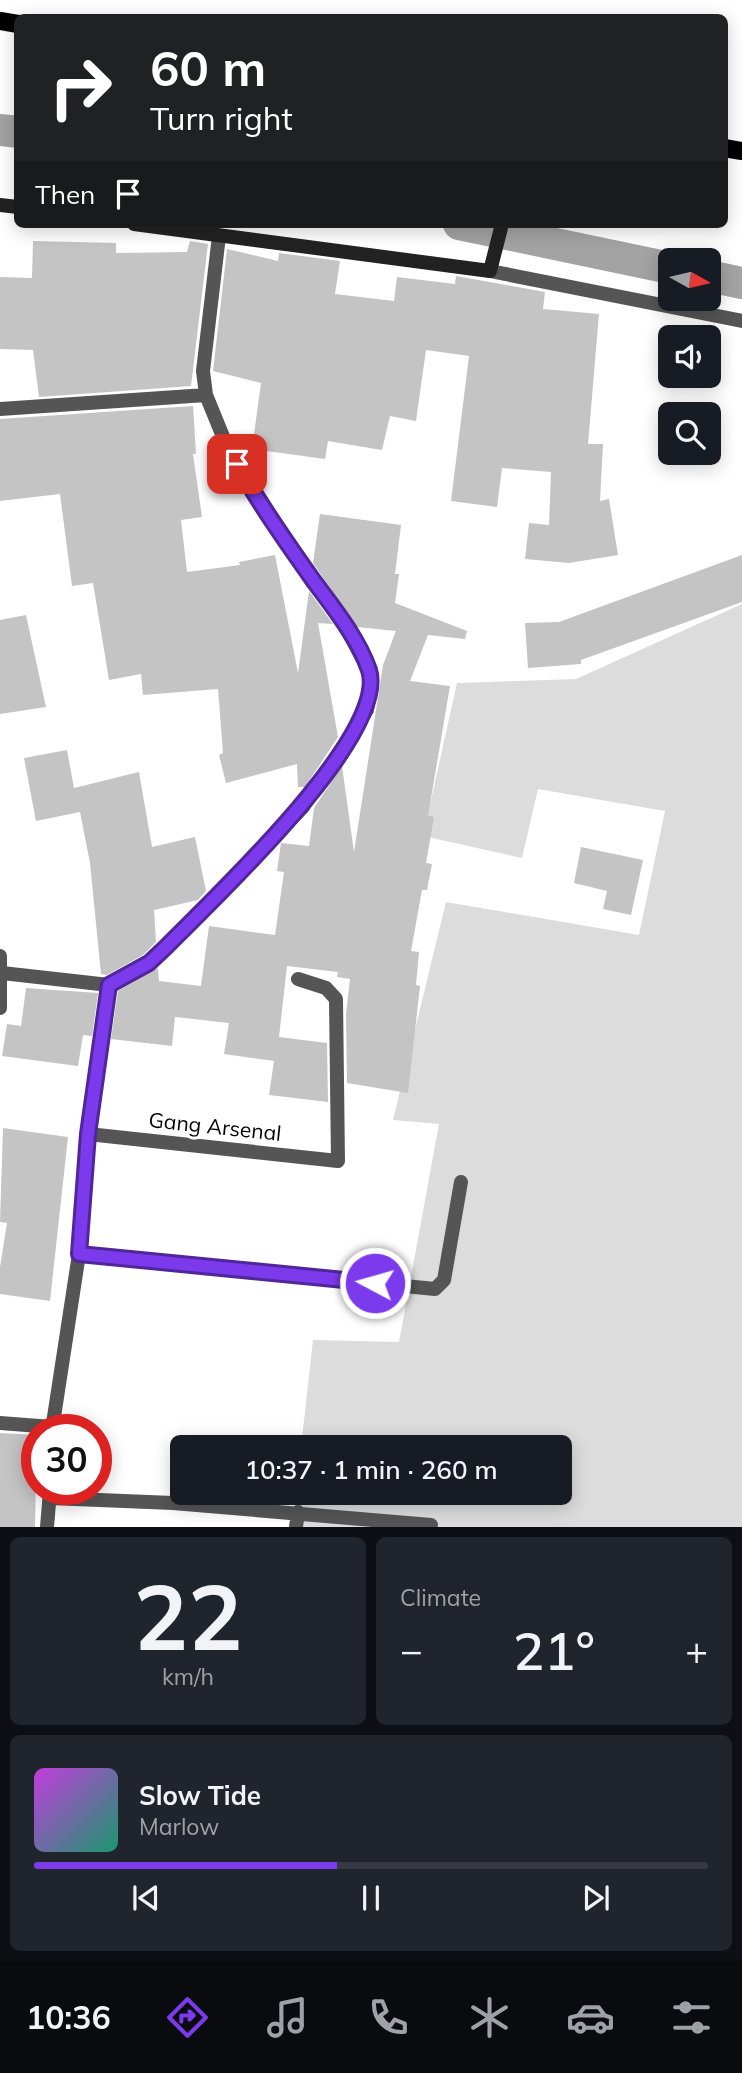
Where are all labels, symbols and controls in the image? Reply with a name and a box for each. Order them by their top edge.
text: 60 m [150,37,266,98]
icon: right [35,42,126,133]
text: Turn right [150,98,293,138]
icon: arrive [109,175,147,213]
text: Then [35,178,95,211]
north arrow [658,248,721,312]
map controls [658,248,721,465]
button: sound [658,325,721,388]
button: search [658,402,721,465]
pin [207,434,267,494]
icon: arrive [218,445,256,483]
street label: Gang Arsenal [148,1106,283,1146]
position arrow [338,1246,412,1320]
speed limit sign: 30 [21,1414,112,1505]
text: 10:37 · 1 min · 260 m [244,1453,498,1486]
text: 22 [133,1559,243,1673]
text: Climate [400,1583,481,1612]
text: 21° [513,1618,595,1683]
text: − [400,1626,423,1674]
text: + [685,1626,708,1674]
text: km/h [162,1662,214,1691]
text: Slow Tide [139,1779,261,1812]
text: Marlow [139,1812,219,1841]
icon: previous [127,1879,165,1917]
icon: pause [352,1879,390,1917]
icon: next [577,1879,615,1917]
icon: directions [163,1993,212,2042]
icon: music [263,1993,312,2042]
icon: phone [364,1993,413,2042]
icon: climate [465,1993,514,2042]
icon: car [566,1993,615,2042]
icon: filters [667,1993,716,2042]
text: 10:36 [26,1997,111,2037]

